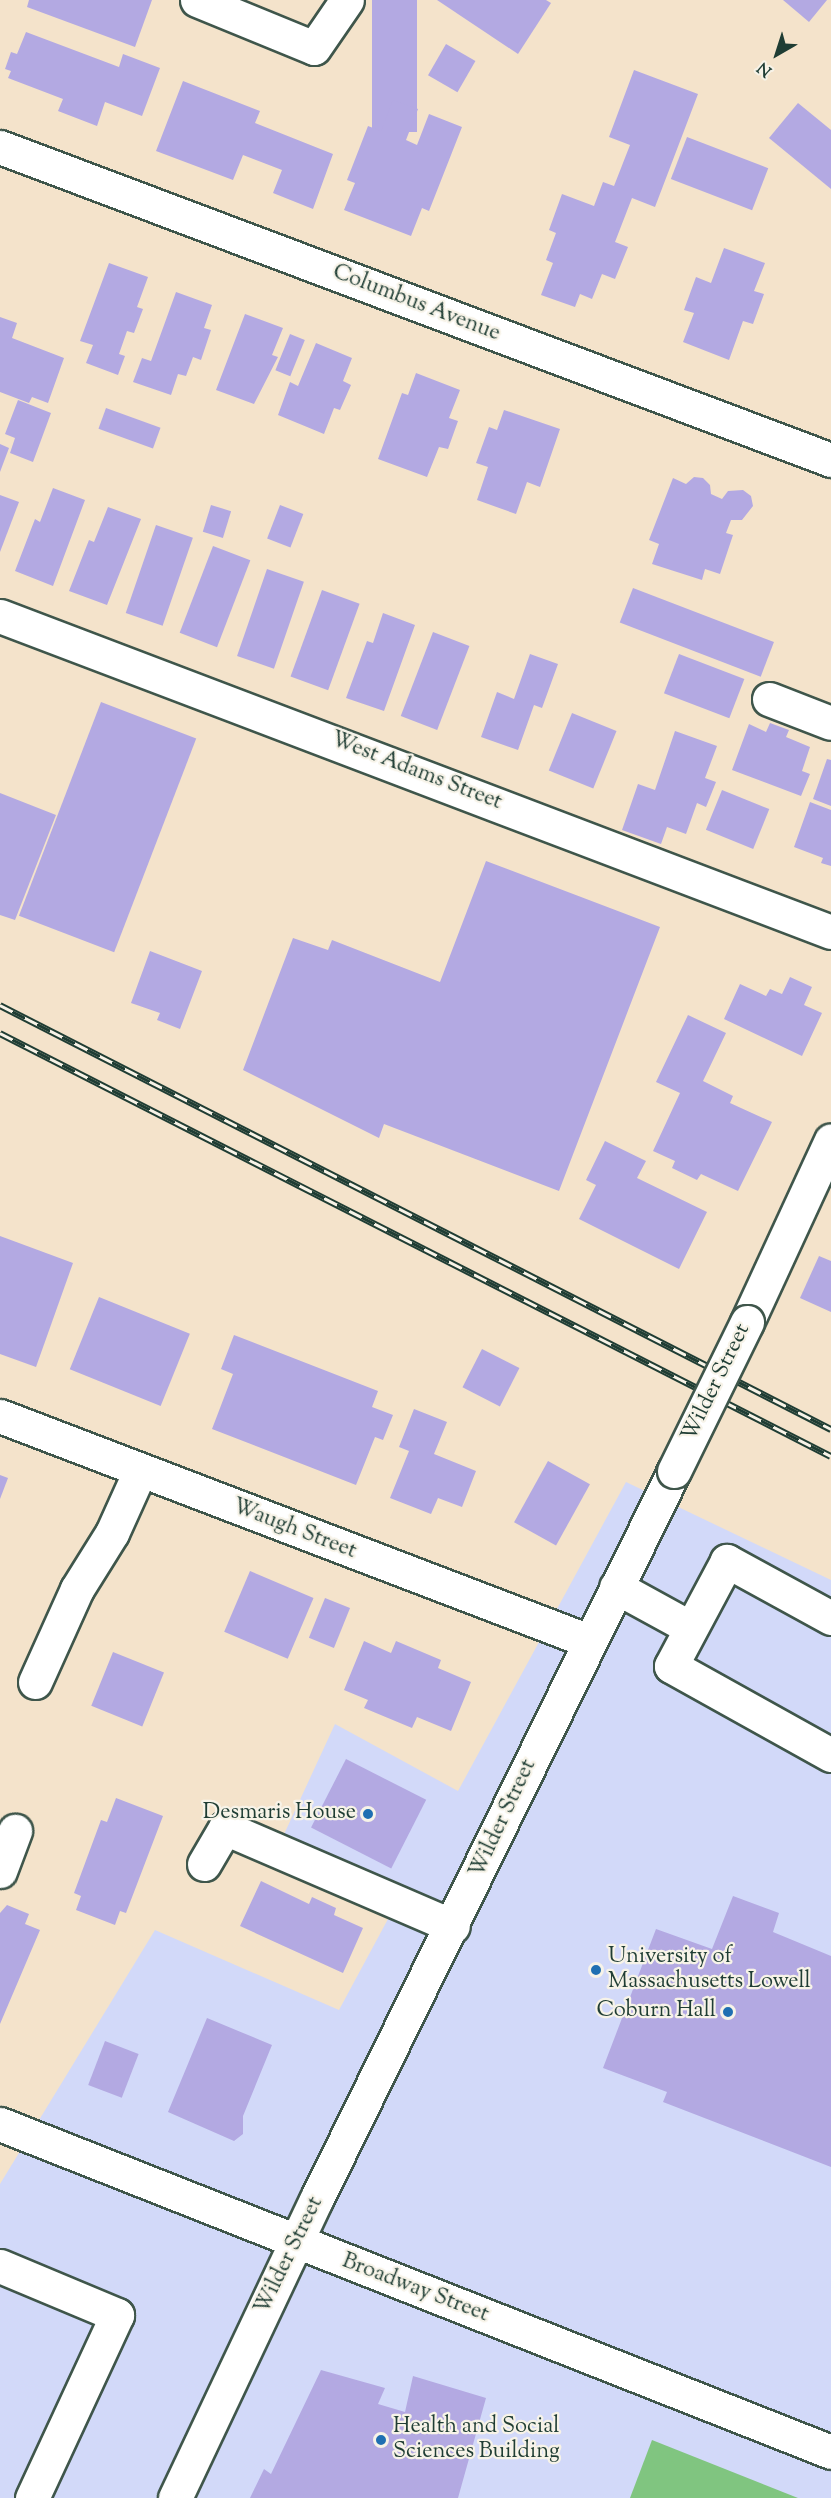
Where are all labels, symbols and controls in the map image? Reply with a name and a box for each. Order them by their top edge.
north arrow [747,24,807,84]
text: N [753,55,778,81]
street label: Columbus Avenue [329,260,503,348]
street label: West Adams Street [327,727,505,817]
street label: Wilder Street [677,1320,757,1446]
street label: Waugh Street [228,1494,360,1566]
street label: Wilder Street [465,1756,543,1882]
place label: Desmaris House [203,1801,356,1827]
marker: Desmaris House [361,1807,375,1821]
place label: University of Massachusetts Lowell [608,1944,811,1996]
marker: University of Massachusetts Lowell [589,1963,603,1977]
place label: Coburn Hall [597,1999,716,2025]
marker: Coburn Hall [721,2005,735,2019]
street label: Wilder Street [250,2193,330,2319]
street label: Broadway Street [338,2249,492,2329]
place label: Health and Social Sciences Building [393,2414,560,2466]
marker: Health and Social Sciences Building [374,2433,388,2447]

